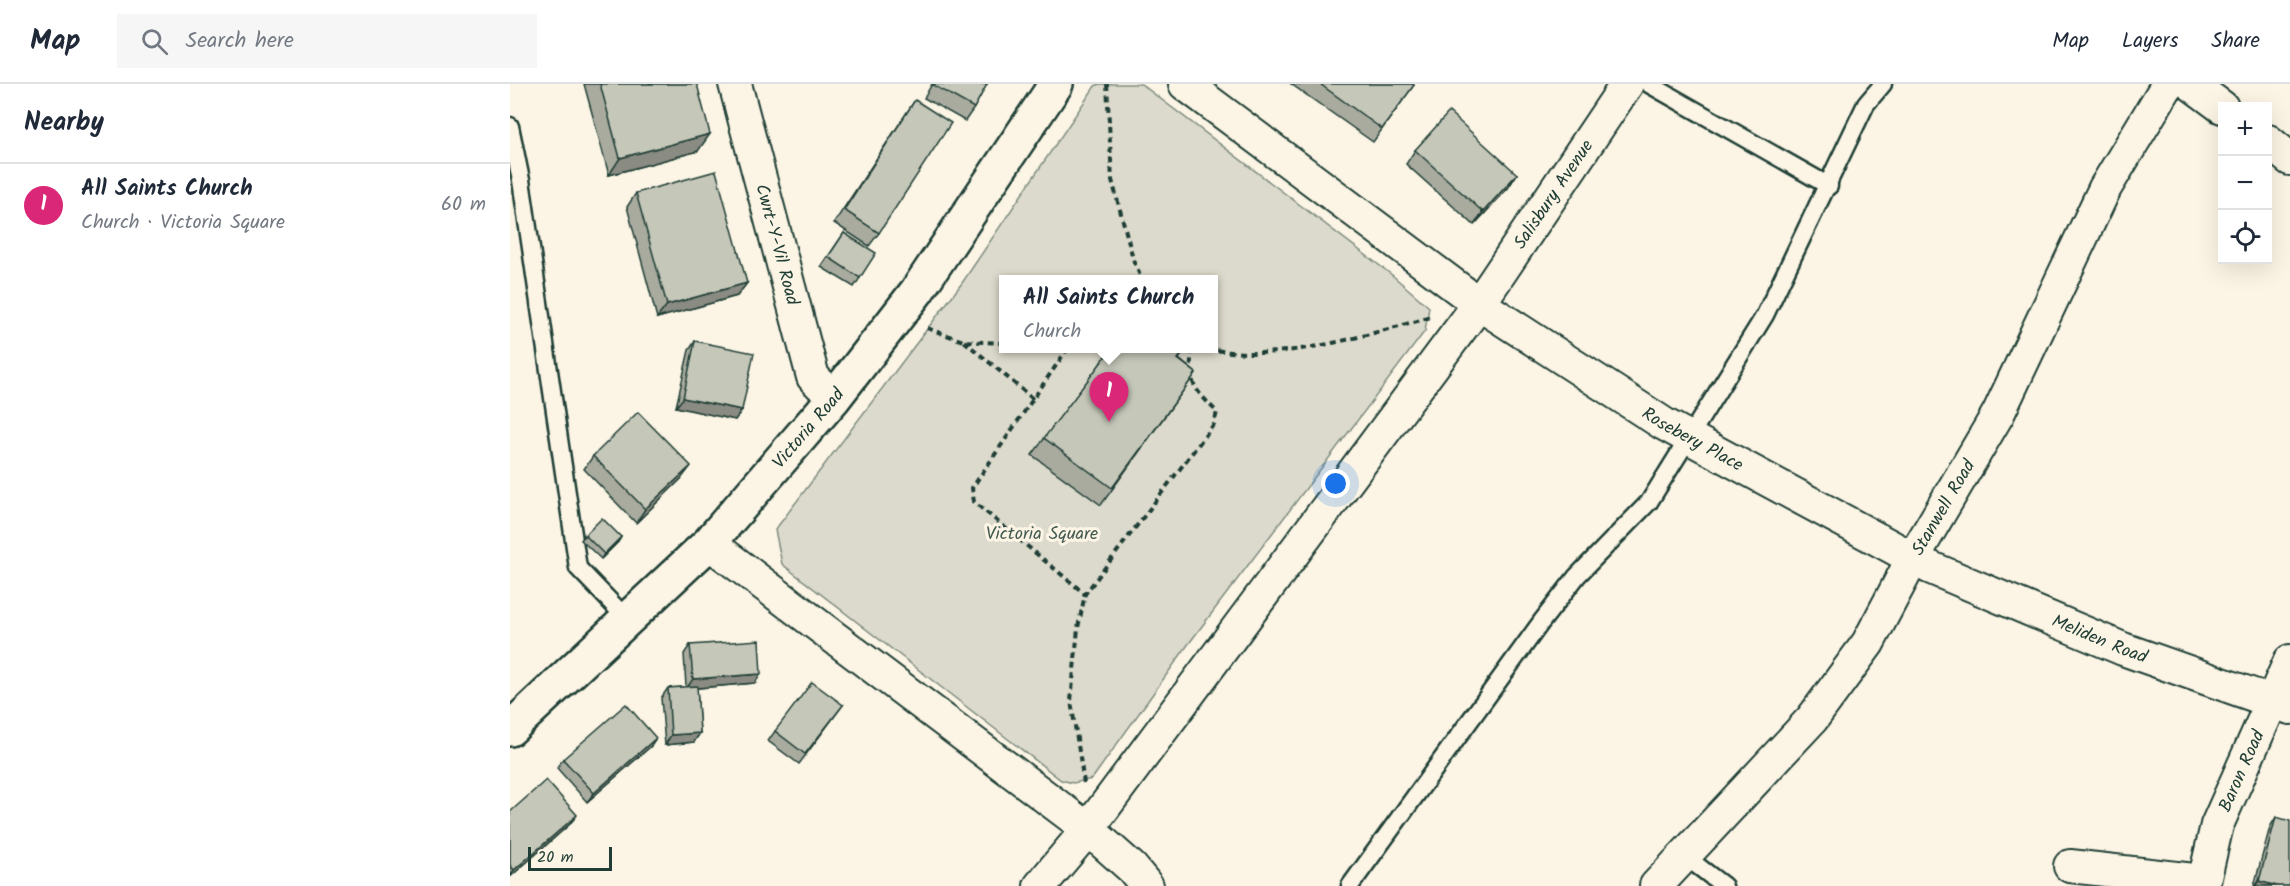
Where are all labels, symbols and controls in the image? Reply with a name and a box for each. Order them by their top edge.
search box [117,14,537,68]
text: Map [30,19,81,64]
text: Search here [186,24,294,59]
icon: search [138,25,171,58]
text: Map [2052,25,2089,58]
text: Layers [2122,25,2178,58]
text: Share [2211,25,2260,58]
text: Nearby [24,102,104,144]
map controls [2218,102,2272,264]
button: + [2218,102,2272,156]
street label: Salisbury Avenue [1507,134,1602,256]
button: − [2218,156,2272,210]
text: All Saints Church [81,172,253,207]
street label: Cwrt-Y-Vil Road [746,181,807,310]
text: 1 [40,189,47,221]
text: 60 m [441,189,486,221]
text: Church · Victoria Square [81,207,285,239]
button: locate [2218,210,2272,264]
popup [999,275,1218,353]
text: All Saints Church [1023,281,1194,316]
text: Church [1023,316,1081,348]
pin: 1 [1090,372,1128,422]
street label: Victoria Road [766,382,853,476]
street label: Rosebery Place [1635,400,1748,480]
street label: Stanwell Road [1905,454,1984,561]
your location [1321,469,1350,498]
park label: Victoria Square [986,520,1098,549]
street label: Meliden Road [2047,607,2152,673]
street label: Baron Road [2212,725,2274,817]
scale bar [528,844,612,872]
text: 20 m [537,845,573,870]

